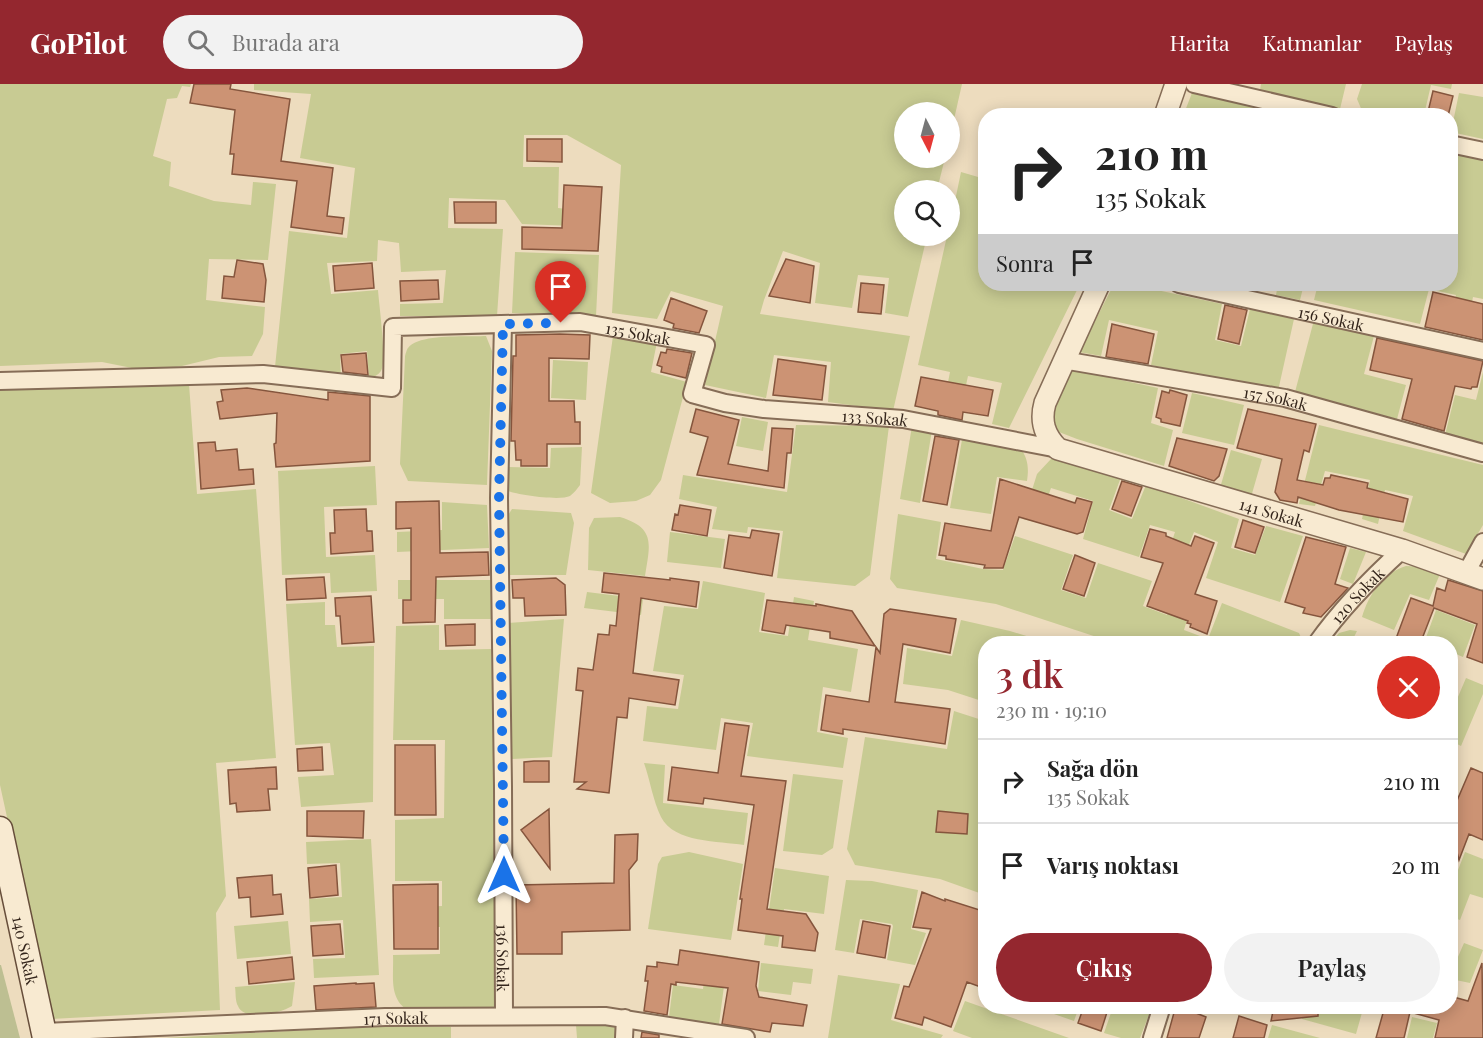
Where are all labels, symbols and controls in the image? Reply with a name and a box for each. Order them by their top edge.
search box [163,15,583,69]
text: GoPilot [30,24,127,61]
icon: search [184,26,217,59]
text: Burada ara [232,27,340,57]
text: Harita [1170,28,1230,56]
text: Katmanlar [1263,28,1362,56]
text: Paylaş [1395,28,1453,56]
north arrow [894,102,960,168]
map controls [894,102,960,246]
text: 210 m [1095,125,1208,181]
icon: right [996,132,1074,210]
text: 135 Sokak [1095,179,1206,215]
button: search [894,180,960,246]
icon: arrive [1066,246,1099,279]
text: Sonra [996,248,1054,278]
pin [535,261,586,323]
icon: arrive [544,270,577,303]
street label: 156 Sokak [1296,300,1367,335]
street label: 135 Sokak [604,316,673,349]
street label: 157 Sokak [1242,381,1311,414]
street label: 133 Sokak [841,404,910,430]
street label: 141 Sokak [1237,492,1307,531]
street label: 120 Sokak [1326,562,1389,628]
text: 3 dk [996,649,1064,697]
button: close [1377,656,1440,719]
text: 230 m · 19:10 [996,696,1107,723]
text: Sağa dön [1047,753,1139,783]
icon: right [996,765,1029,798]
text: 210 m [1383,766,1440,796]
text: 135 Sokak [1047,783,1129,810]
position arrow [472,843,536,907]
icon: arrive [996,849,1029,882]
text: Varış noktası [1047,850,1179,880]
text: 20 m [1391,850,1440,880]
street label: 140 Sokak [8,914,44,987]
street label: 136 Sokak [493,924,514,992]
button: Çıkış [996,933,1212,1002]
button: Paylaş [1224,933,1440,1002]
street label: 171 Sokak [363,1006,428,1028]

